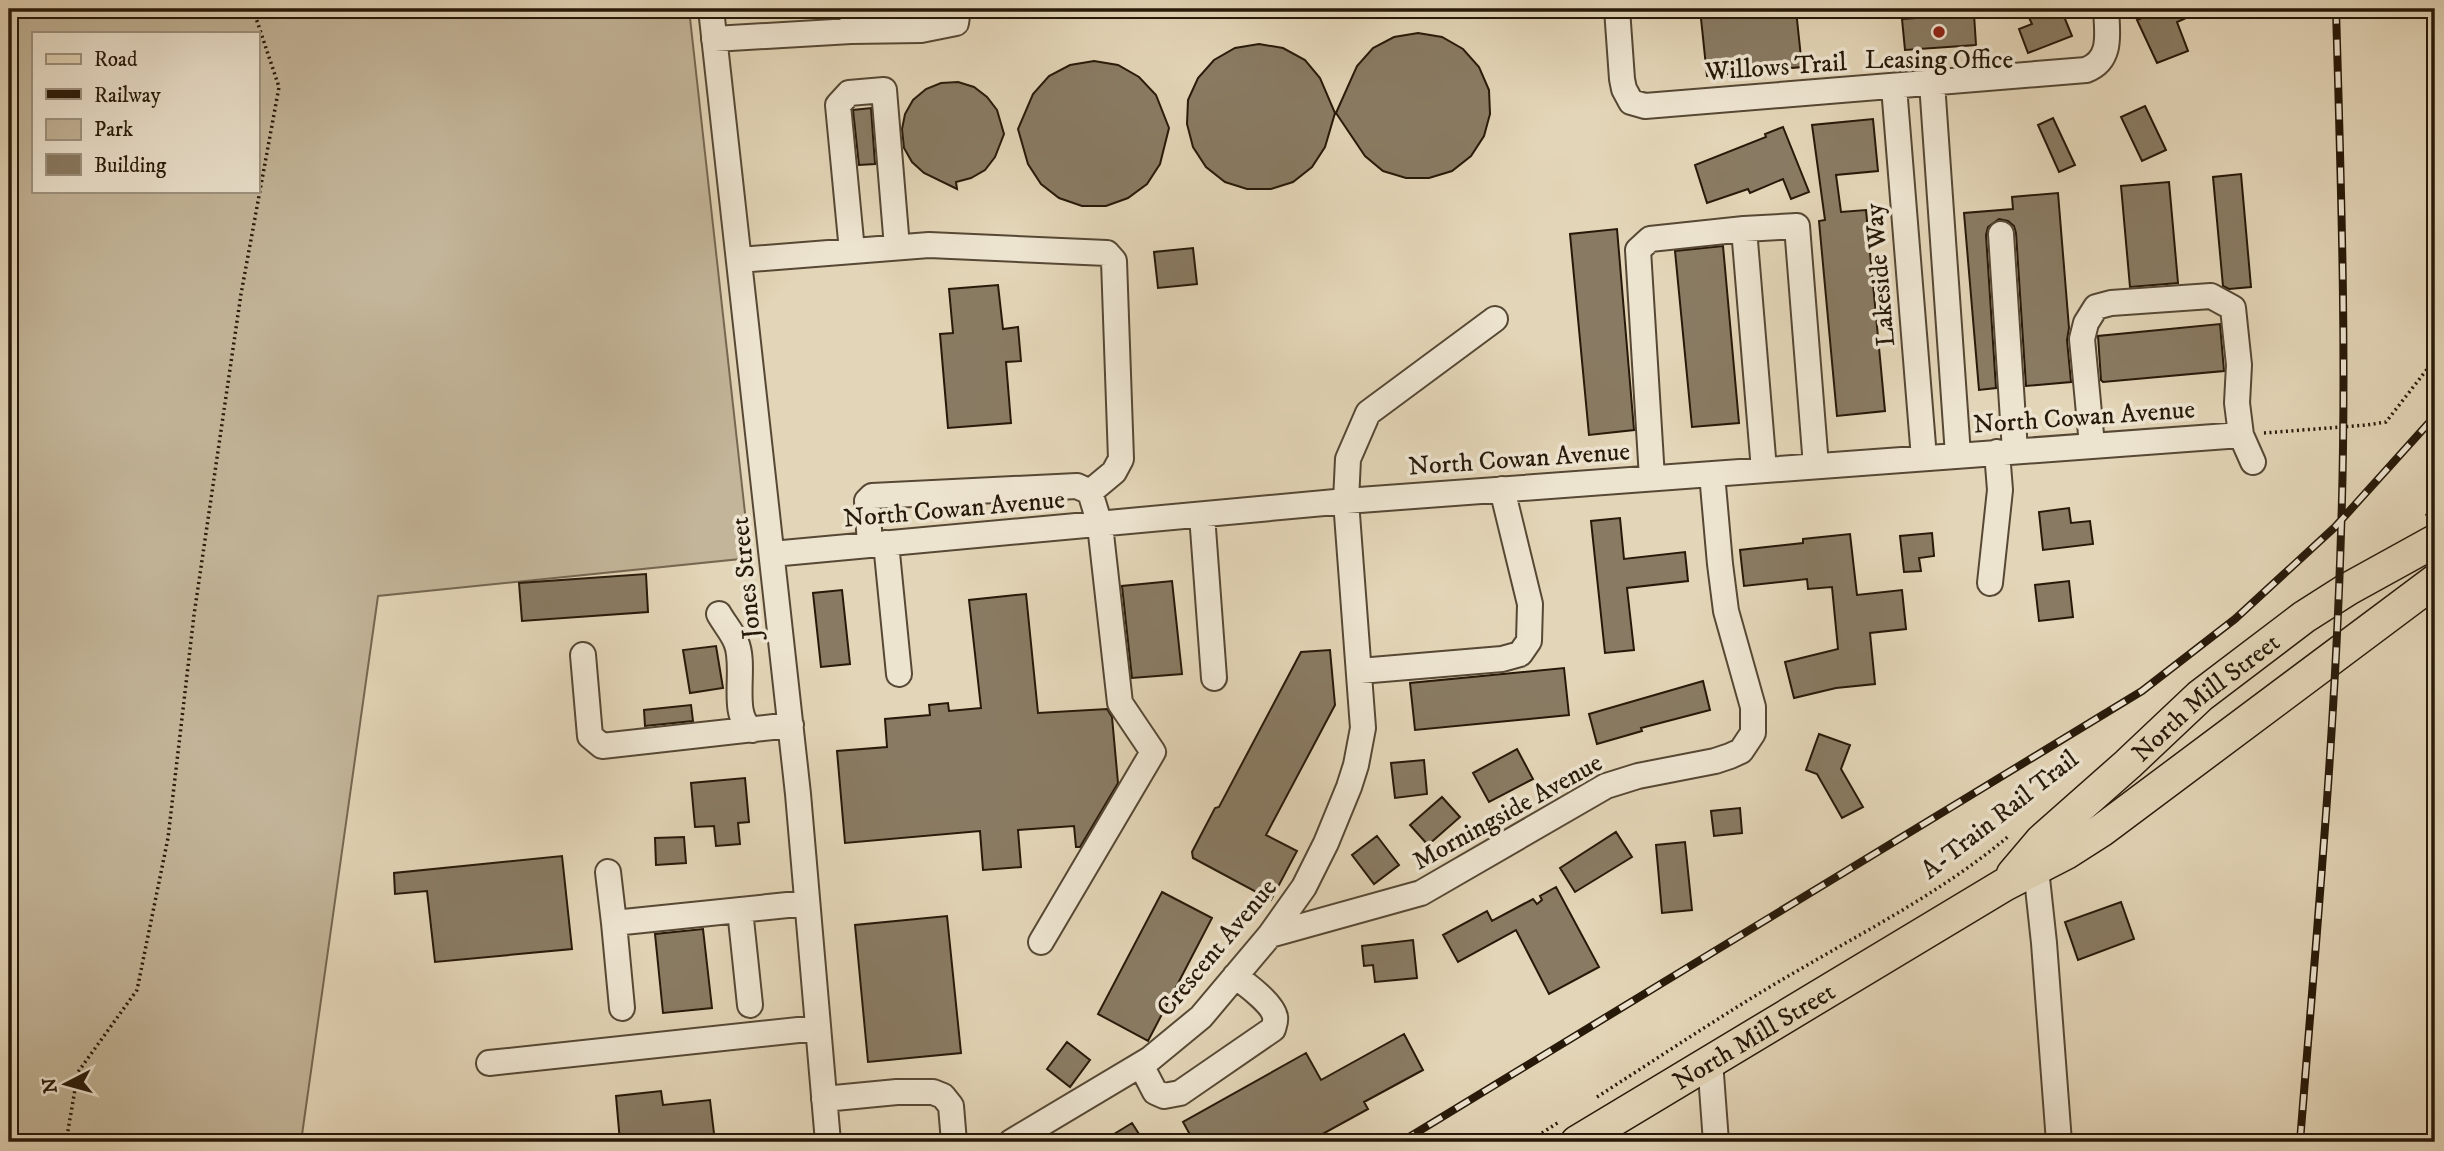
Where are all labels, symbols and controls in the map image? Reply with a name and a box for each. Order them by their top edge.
marker: Leasing Office [1931,24,1947,40]
legend [32,32,259,192]
place label: Leasing Office [1865,44,2013,77]
street label: Willows Trail [1703,46,1848,89]
text: Road [94,47,138,73]
text: Railway [94,83,162,109]
text: Park [94,117,134,143]
text: Building [94,153,167,179]
street label: Lakeside Way [1858,201,1903,348]
street label: North Cowan Avenue [1972,393,2196,442]
street label: North Cowan Avenue [1407,435,1631,484]
street label: North Cowan Avenue [842,483,1066,536]
street label: Jones Street [724,515,770,642]
street label: North Mill Street [2125,626,2287,770]
street label: A-Train Rail Trail [1914,743,2086,887]
street label: Morningside Avenue [1407,747,1608,878]
street label: Crescent Avenue [1150,872,1285,1024]
street label: North Mill Street [1667,976,1842,1099]
north arrow [32,1050,102,1120]
text: N [38,1076,63,1095]

